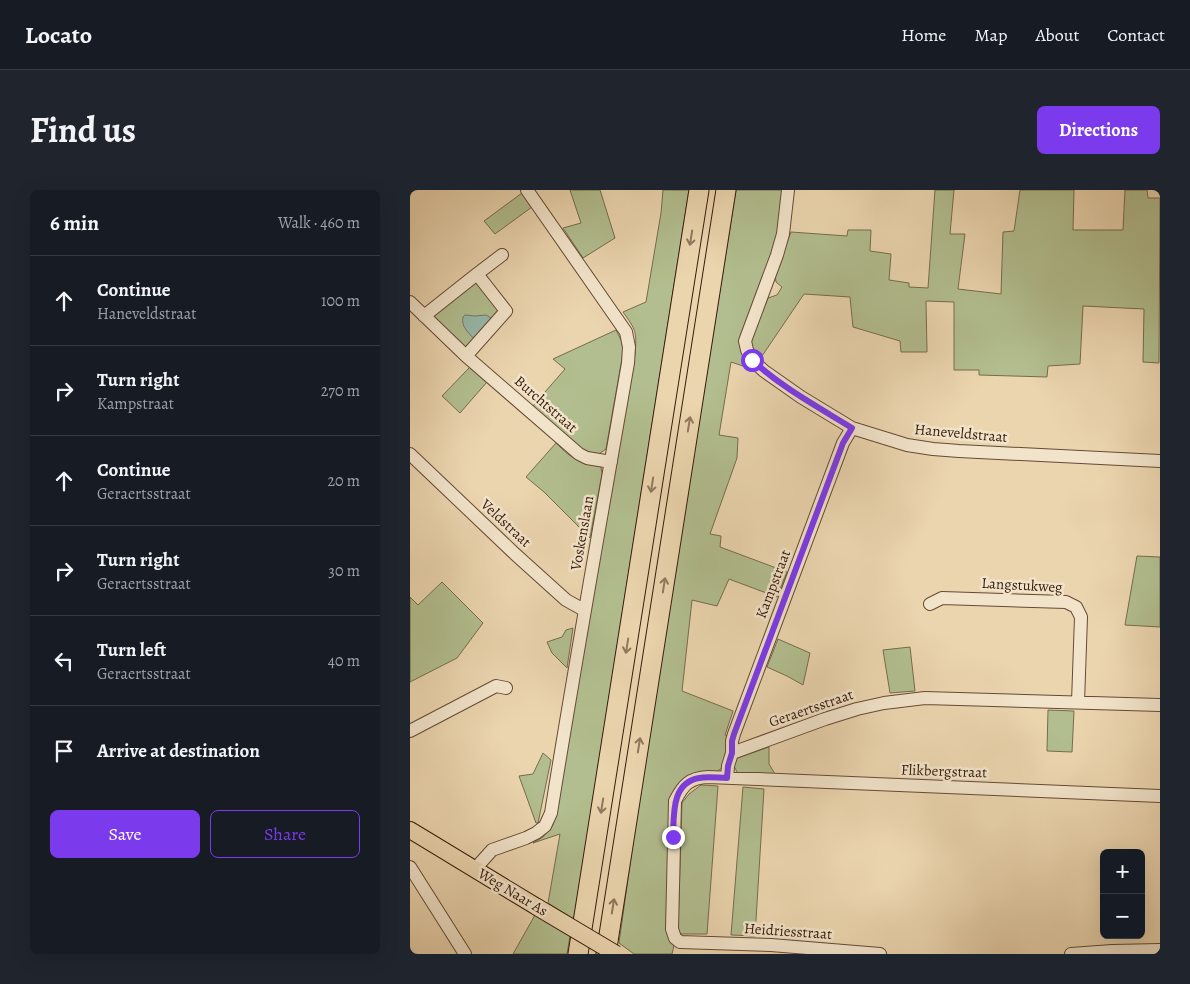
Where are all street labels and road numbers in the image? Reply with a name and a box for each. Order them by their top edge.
street label: Burchtstraat [510,371,582,437]
street label: Haneveldstraat [914,419,1008,447]
street label: Veldstraat [476,494,536,551]
street label: Voskenslaan [565,494,598,573]
street label: Kampstraat [751,547,795,621]
street label: Langstukweg [981,573,1064,597]
street label: Geraertsstraat [766,684,856,732]
street label: Flikbergstraat [901,760,987,782]
street label: Weg Naar As [474,863,552,921]
street label: Heidriesstraat [743,918,833,944]

